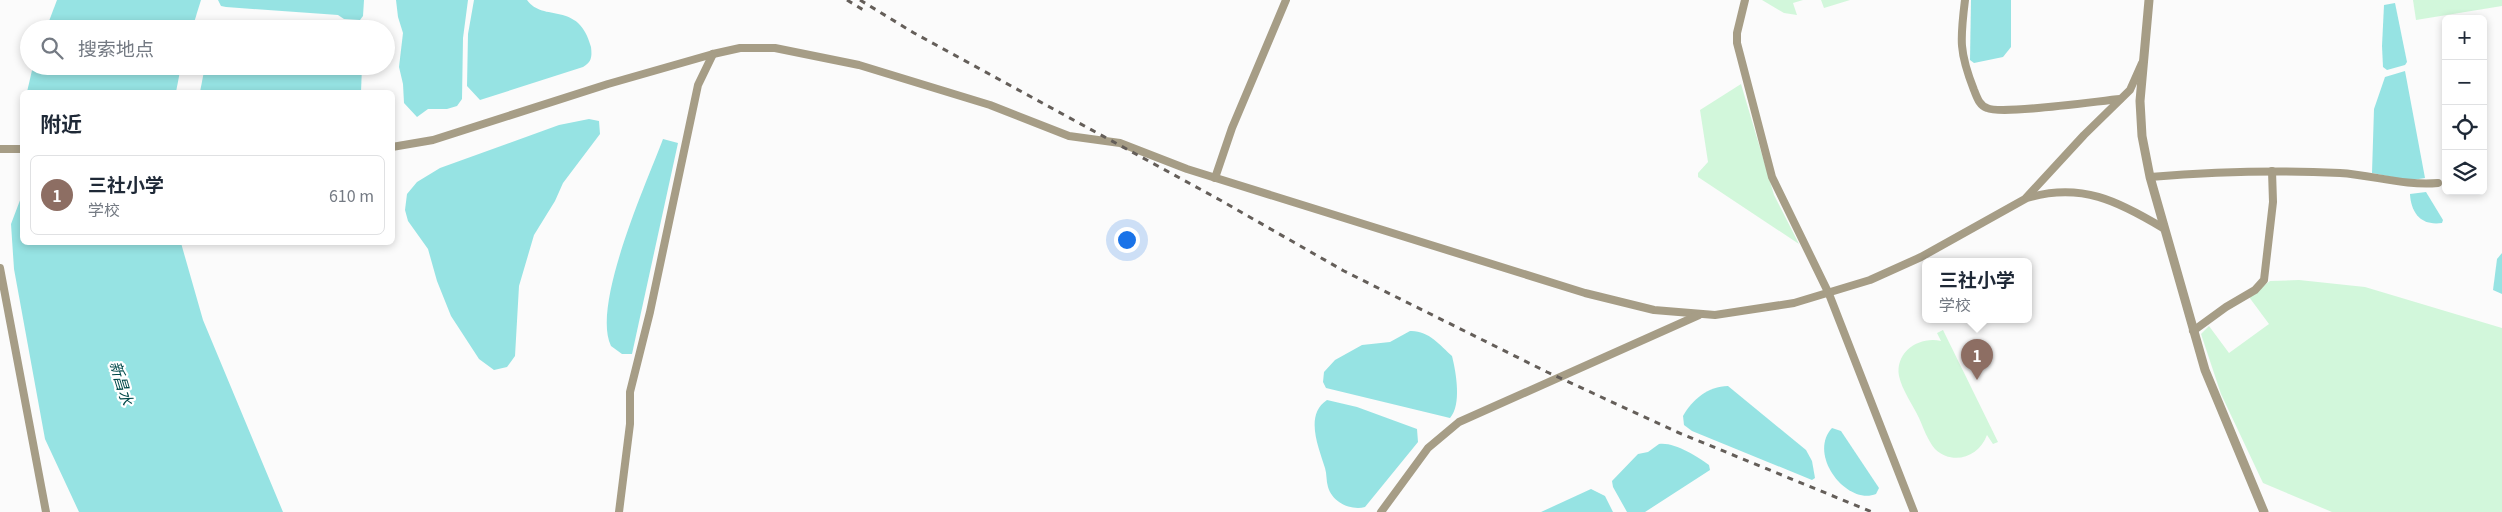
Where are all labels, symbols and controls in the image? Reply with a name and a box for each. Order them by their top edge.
map controls [2442,15,2487,195]
button: + [2442,15,2487,60]
search box [20,20,395,75]
icon: search [38,34,66,62]
text: 搜索地点 [78,34,154,61]
button: − [2442,60,2487,105]
button: locate [2442,105,2487,150]
text: 附近 [40,108,82,138]
button: layers [2442,150,2487,195]
text: 三社小学 [88,170,164,197]
text: 1 [52,183,62,207]
text: 610 m [329,183,374,207]
text: 学校 [88,197,120,221]
your location [1114,227,1140,253]
popup [1922,258,2032,323]
text: 三社小学 [1939,265,2015,292]
text: 学校 [1939,292,1971,316]
pin: 1 [1961,339,1993,380]
water label: 新昌水 [106,358,139,408]

